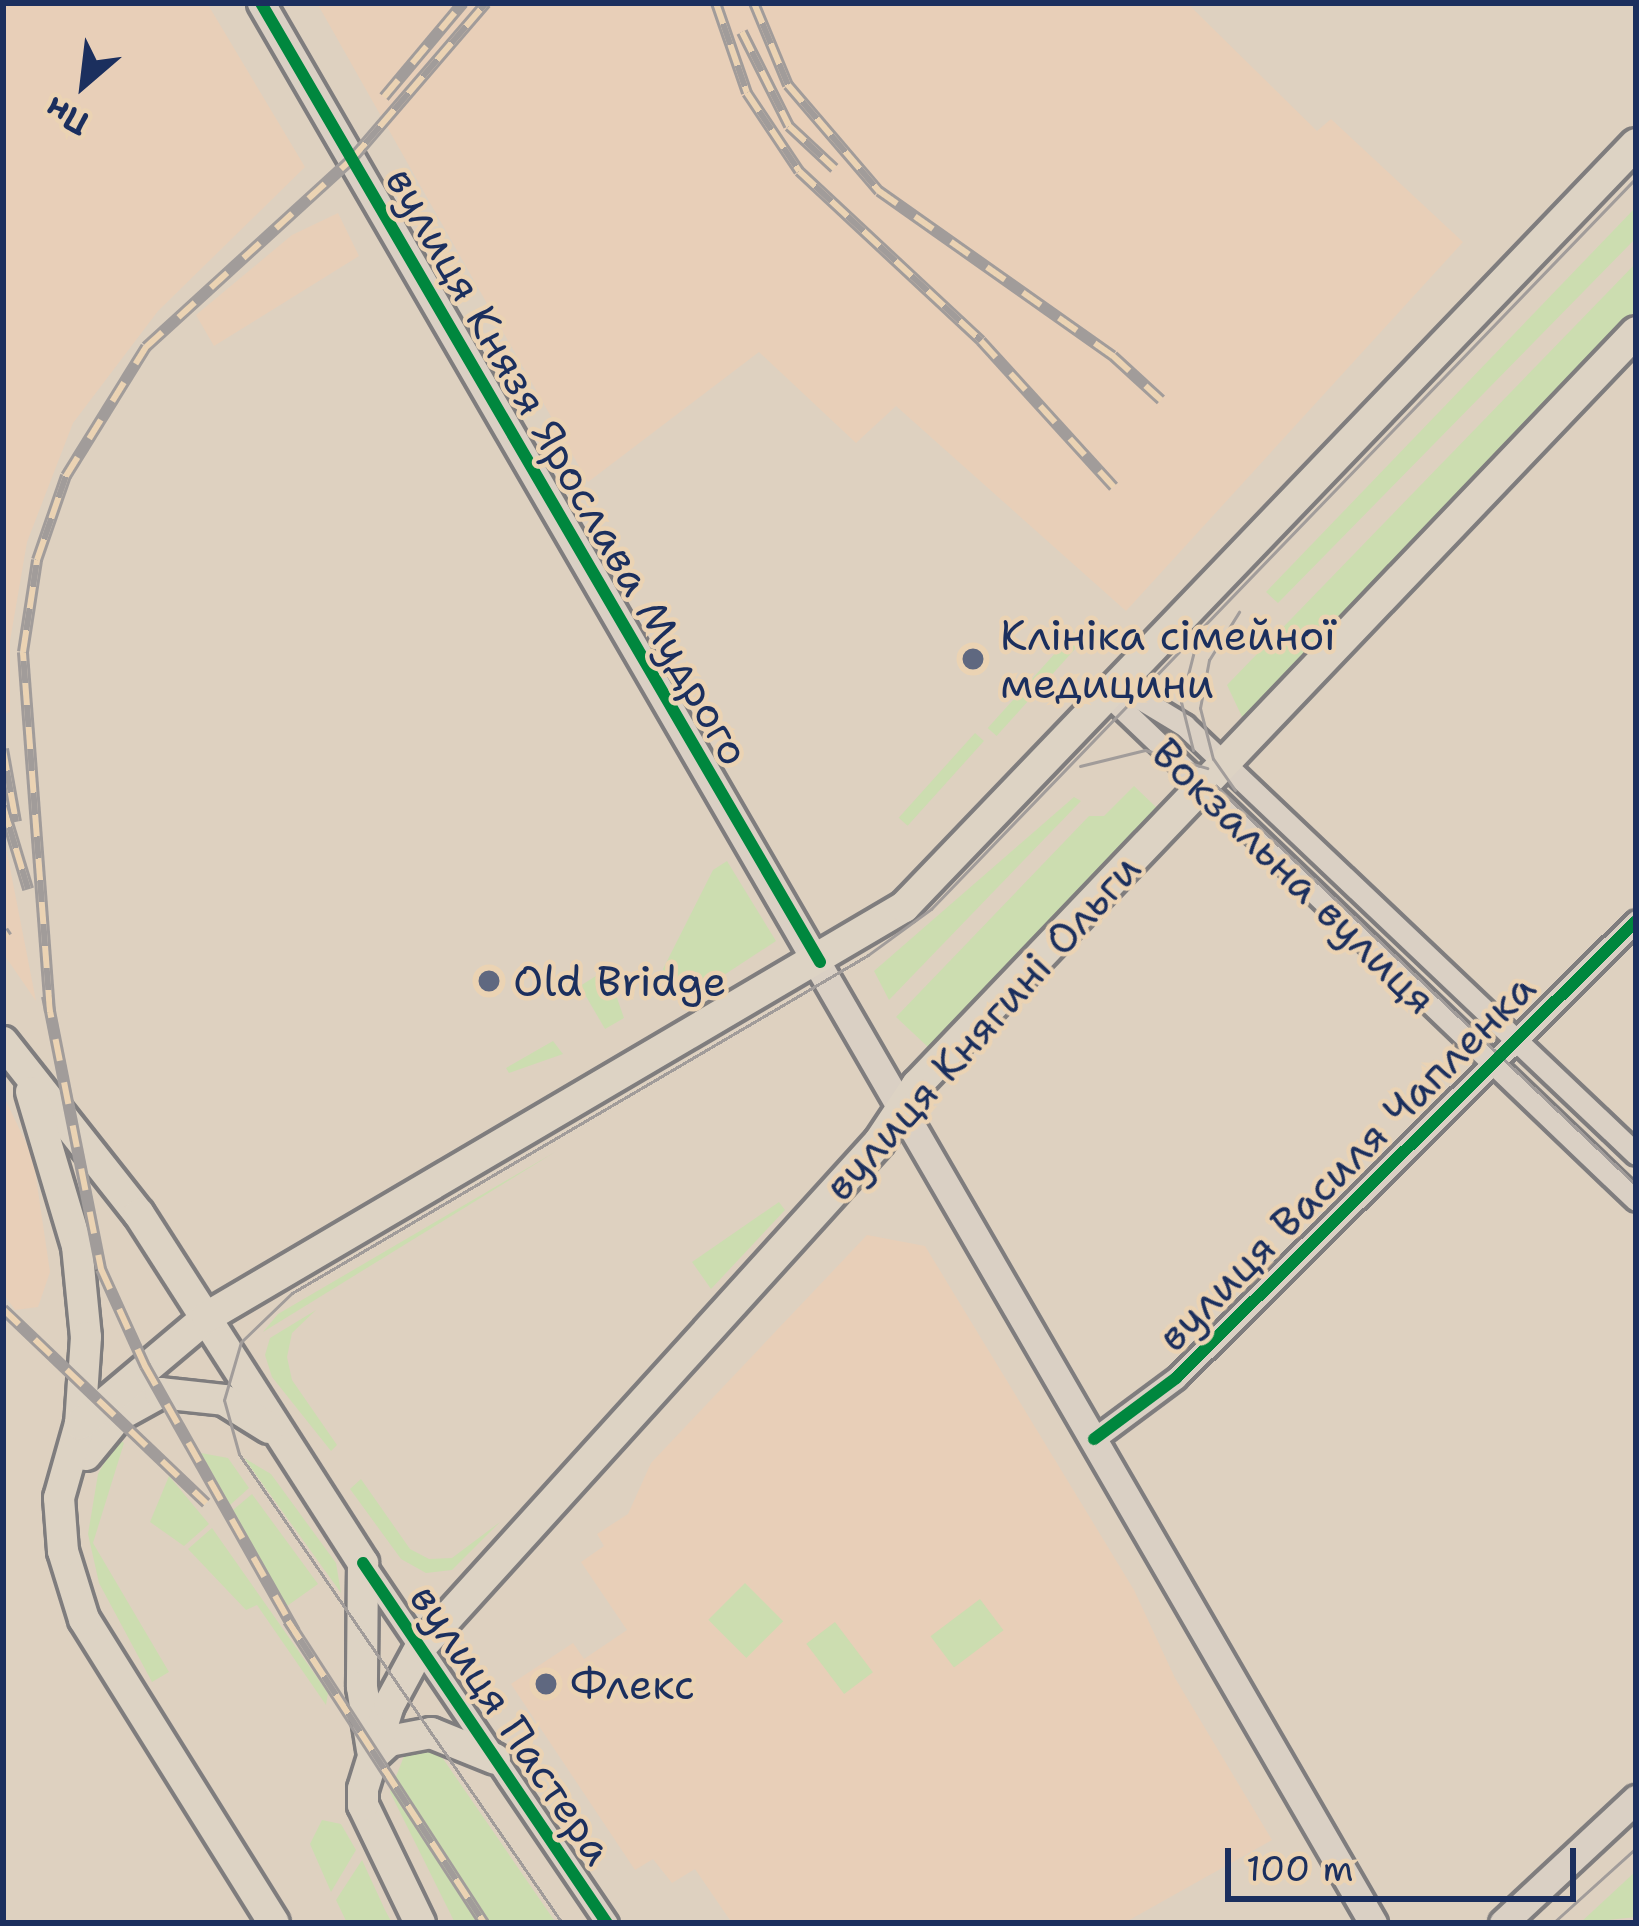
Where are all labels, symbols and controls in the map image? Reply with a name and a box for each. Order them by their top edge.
north arrow [24,24,144,144]
text: Пн [37,86,97,146]
street label: вулиця Князя Ярослава Мудрого [376,158,760,774]
place label: Клініка сімейної медицини [1000,610,1336,708]
marker: Клініка сімейної медицини [957,643,989,675]
street label: Вокзальна вулиця [1142,728,1446,1024]
street label: вулиця Княгині Ольги [813,843,1151,1211]
place label: Old Bridge [513,956,727,1006]
street label: вулиця Василя Чапленка [1147,963,1545,1361]
marker: Old Bridge [476,968,502,994]
street label: вулиця Пастера [400,1574,624,1874]
place label: Флекс [570,1659,695,1709]
marker: Флекс [533,1671,559,1697]
scale bar [1231,1824,1582,1898]
text: 100 m [1246,1844,1354,1893]

